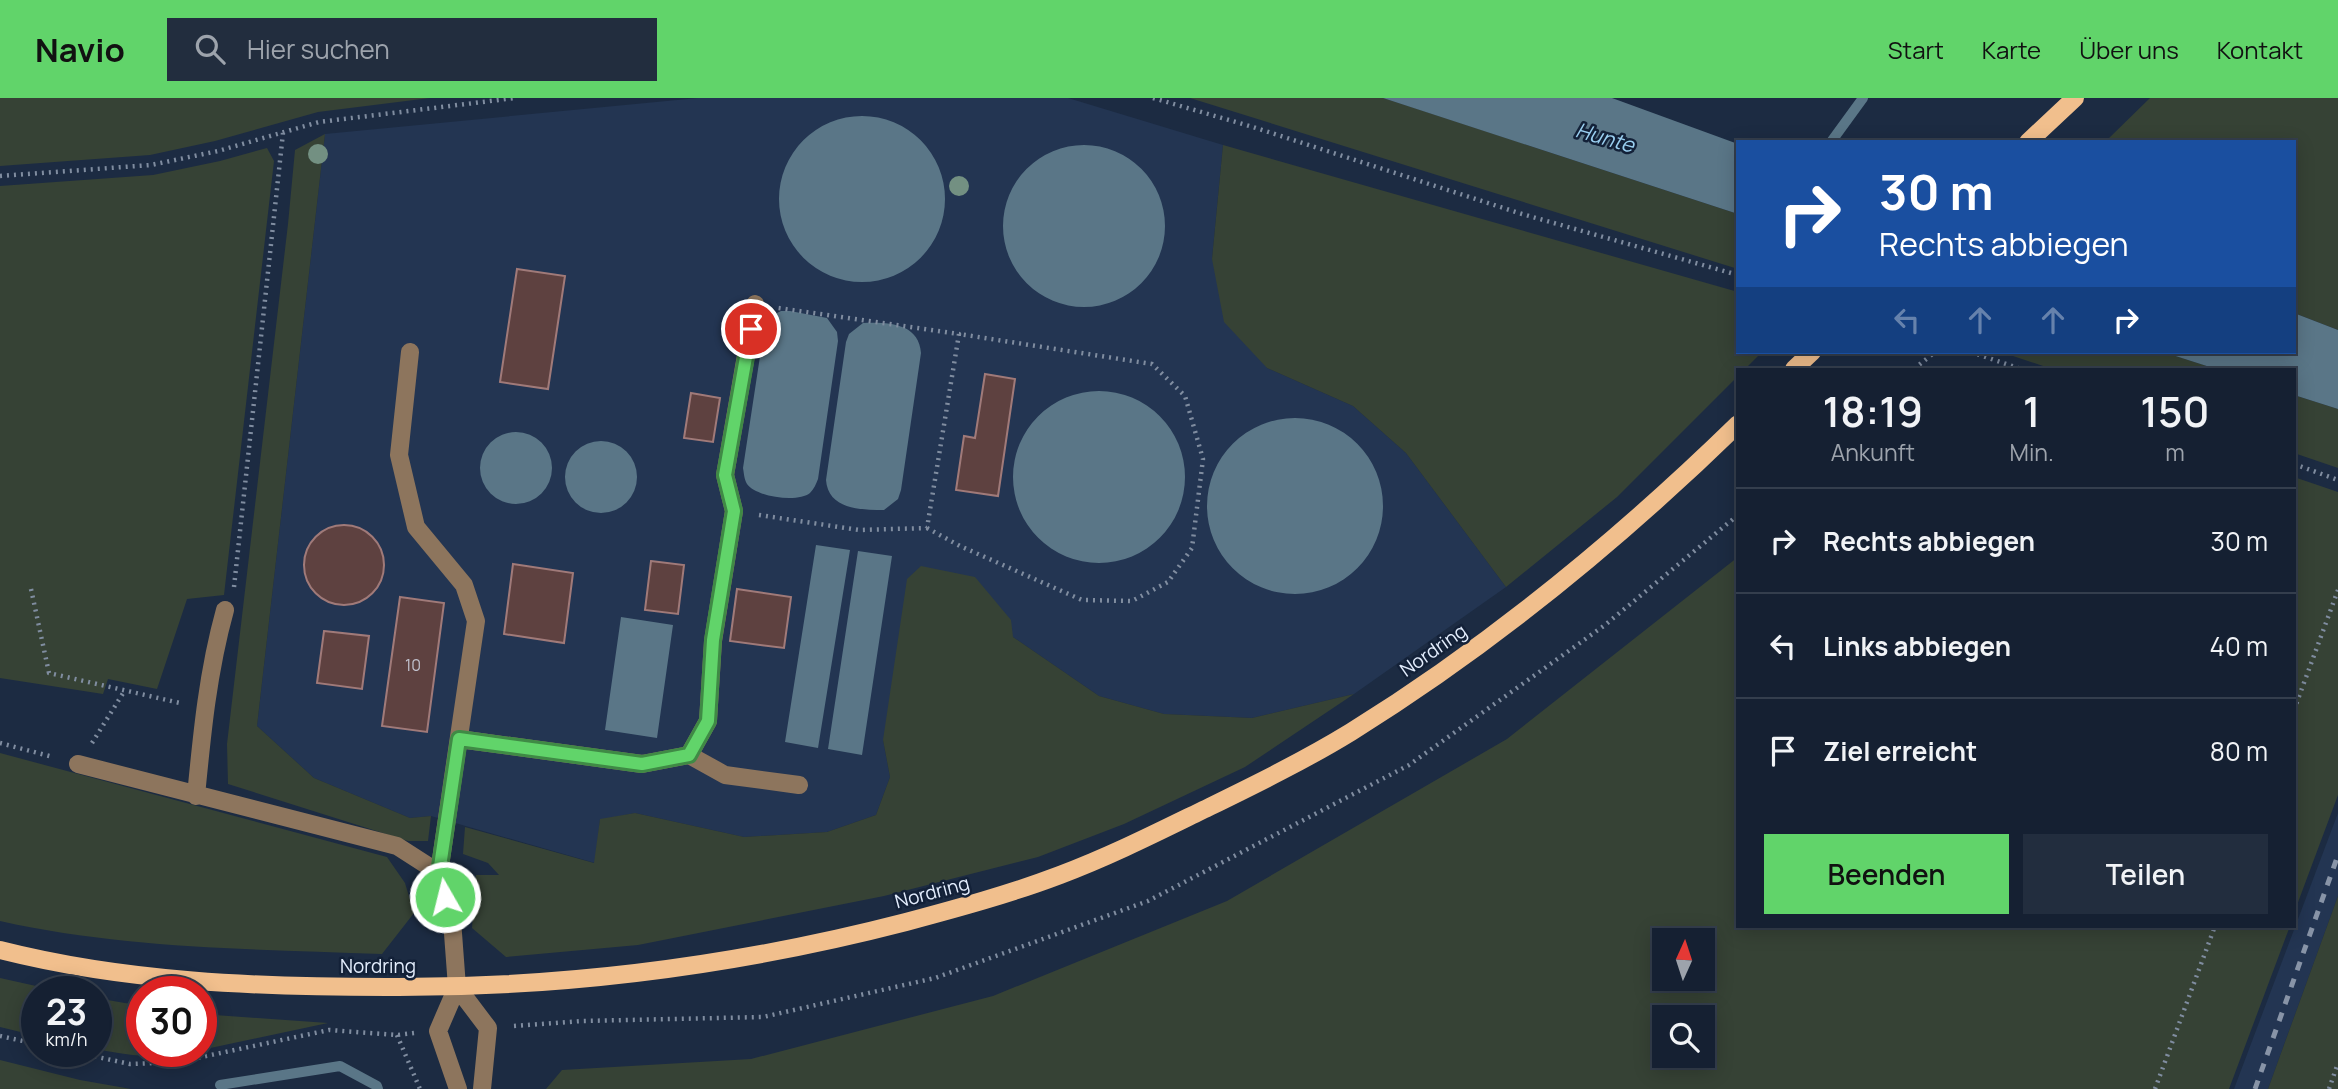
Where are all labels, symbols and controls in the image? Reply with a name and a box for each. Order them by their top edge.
search box [167,18,657,81]
text: Navio [35,27,125,72]
icon: search [191,30,229,68]
text: Hier suchen [247,31,390,67]
text: Start [1888,33,1944,66]
text: Karte [1982,33,2041,66]
text: Über uns [2079,33,2179,66]
text: Kontakt [2217,33,2303,66]
water label: Hunte [1572,115,1639,159]
text: 30 m [1879,158,1994,225]
icon: right [1764,168,1855,259]
text: Rechts abbiegen [1879,222,2129,266]
pin [721,299,781,359]
icon: left [1888,301,1926,339]
icon: ahead [1961,301,1999,339]
icon: ahead [2034,301,2072,339]
icon: right [2107,301,2145,339]
icon: arrive [732,310,770,348]
text: 18:19 [1823,382,1923,440]
text: 1 [2023,382,2041,440]
text: 150 [2140,382,2210,440]
text: Ankunft [1831,436,1915,468]
text: Min. [2010,436,2054,468]
text: m [2165,436,2185,468]
icon: right [1764,522,1802,560]
text: Rechts abbiegen [1823,523,2035,559]
text: 30 m [2211,523,2268,559]
street label: Nordring [1394,618,1472,682]
icon: left [1764,627,1802,665]
text: Links abbiegen [1823,628,2011,664]
text: 40 m [2210,628,2268,664]
house number: 10 [405,654,421,676]
icon: arrive [1764,732,1802,770]
text: Ziel erreicht [1823,733,1977,769]
text: 80 m [2210,733,2268,769]
button: Beenden [1764,834,2009,914]
button: Teilen [2023,834,2268,914]
position arrow [408,860,482,934]
street label: Nordring [892,870,972,914]
north arrow [1652,928,1715,990]
map controls [1652,928,1715,1068]
street label: Nordring [340,953,416,979]
speed limit sign: 30 [126,976,217,1067]
text: 23 [46,988,87,1036]
button: search [1652,1005,1715,1068]
text: km/h [46,1027,87,1051]

